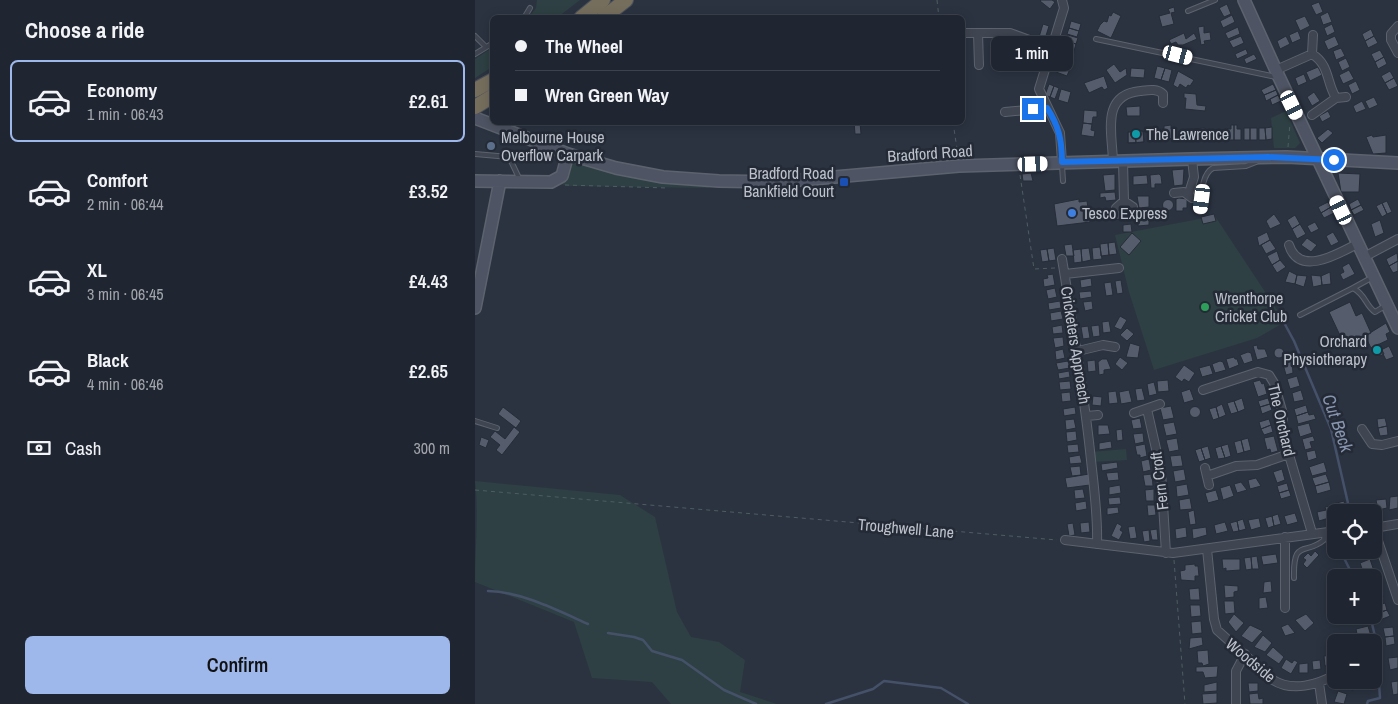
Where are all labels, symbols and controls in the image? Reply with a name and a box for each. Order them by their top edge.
text: Choose a ride [25,15,144,45]
text: The Wheel [545,33,623,59]
callout: 1 min [992,36,1074,72]
text: 1 min [1015,42,1049,64]
car [1161,44,1194,66]
text: Economy [87,77,157,103]
icon: car [27,79,72,124]
text: Wren Green Way [545,82,669,108]
text: £2.61 [409,88,448,114]
car [1278,88,1305,122]
route end [1022,98,1044,120]
text: 1 min · 06:43 [87,103,164,125]
place label: The Lawrence [1146,123,1229,145]
place label: Melbourne House Overflow Carpark [501,126,605,166]
marker: The Lawrence [1130,128,1142,140]
street label: Bradford Road [887,139,973,167]
marker: Melbourne House Overflow Carpark [485,140,497,152]
route start [1323,149,1345,171]
car [1017,156,1048,172]
place label: Bradford Road Bankfield Court [744,162,834,202]
text: Comfort [87,167,148,193]
icon: car [27,169,72,214]
marker: Bradford Road Bankfield Court [838,176,850,188]
text: £3.52 [409,178,448,204]
car [1192,183,1211,215]
text: 2 min · 06:44 [87,193,164,215]
car [1327,193,1354,227]
place label: Tesco Express [1082,202,1167,224]
marker: Tesco Express [1066,207,1078,219]
text: XL [87,257,107,283]
icon: car [27,259,72,304]
text: £4.43 [409,268,448,294]
text: 3 min · 06:45 [87,283,164,305]
street label: Cricketers Approach [1056,285,1096,405]
place label: Wrenthorpe Cricket Club [1215,287,1287,327]
marker: Wrenthorpe Cricket Club [1199,301,1211,313]
place label: Orchard Physiotherapy [1283,330,1367,370]
marker: Orchard Physiotherapy [1371,344,1383,356]
text: Black [87,347,129,373]
icon: car [27,349,72,394]
text: £2.65 [409,358,448,384]
text: 4 min · 06:46 [87,373,164,395]
street label: The Orchard [1263,382,1301,458]
water label: Cut Beck [1316,391,1360,456]
icon: cash [25,434,53,462]
text: Cash [65,435,101,461]
text: 300 m [414,437,450,459]
street label: Fern Croft [1144,450,1173,511]
map controls [1327,504,1382,689]
button: locate [1327,504,1382,559]
street label: Troughwell Lane [857,513,955,543]
button: + [1327,569,1382,624]
street label: Woodside [1221,633,1281,687]
button: − [1327,634,1382,689]
button: Confirm [25,636,450,694]

